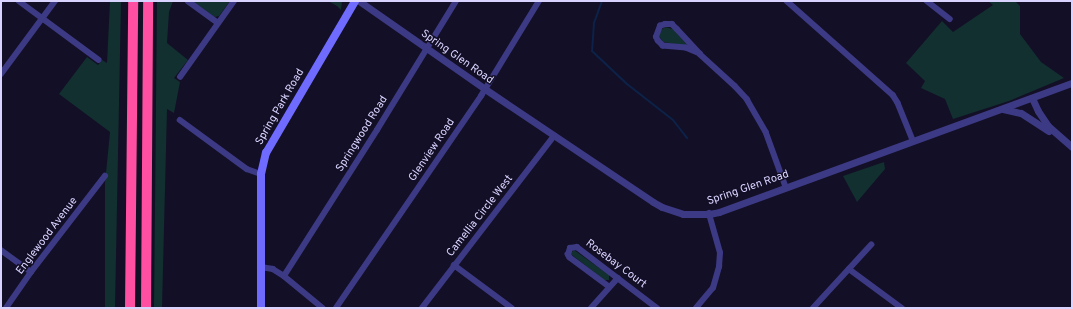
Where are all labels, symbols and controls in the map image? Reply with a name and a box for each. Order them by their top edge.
street label: Spring Glen Road [418,27,496,87]
street label: Spring Park Road [253,67,307,147]
street label: Springwood Road [333,94,391,174]
street label: Glenview Road [406,116,458,184]
street label: Spring Glen Road [705,168,791,208]
street label: Camellia Circle West [444,172,516,260]
street label: Englewood Avenue [14,195,80,277]
street label: Rosebay Court [583,237,649,291]

